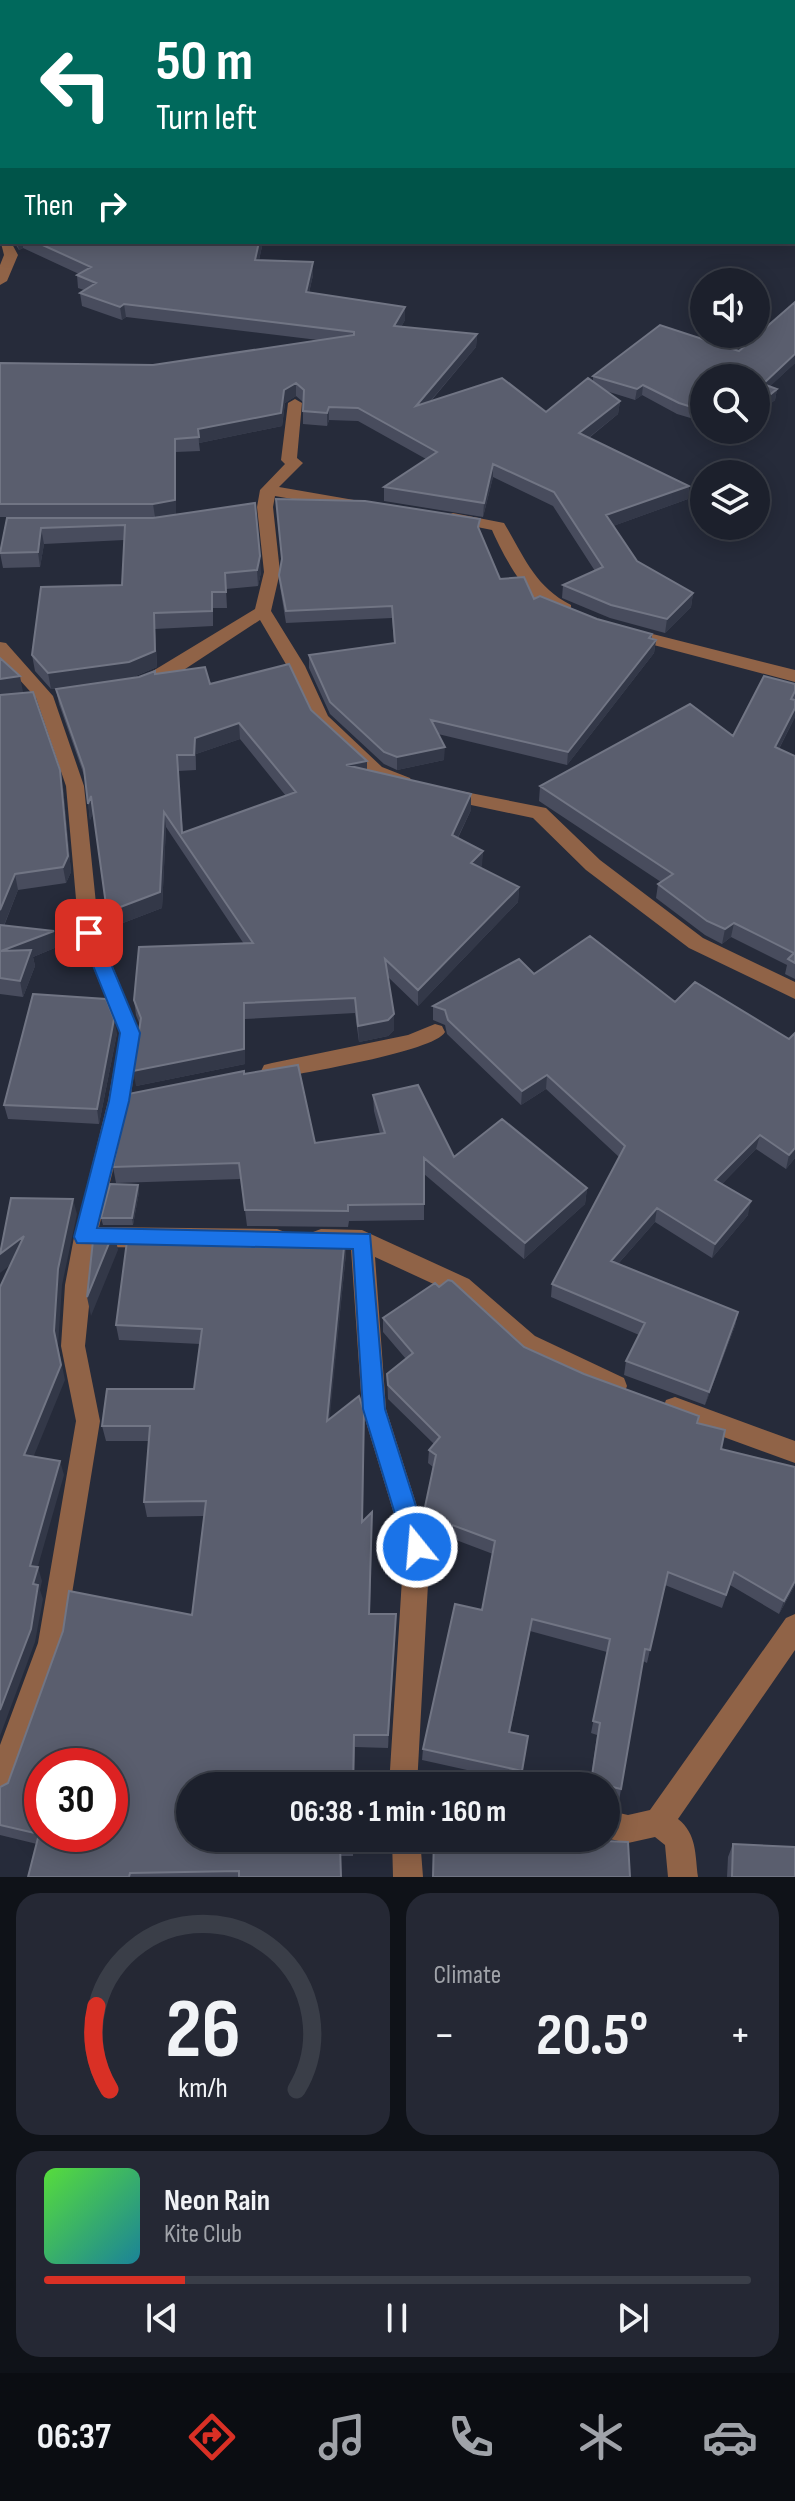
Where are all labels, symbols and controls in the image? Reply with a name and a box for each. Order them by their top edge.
text: 50 m [156,29,253,96]
icon: left [24,32,128,136]
text: Turn left [156,97,257,140]
icon: right [90,184,134,228]
text: Then [24,188,74,224]
map controls [690,268,770,540]
button: sound [690,268,770,348]
button: search [690,364,770,444]
button: layers [690,460,770,540]
pin [55,899,123,967]
icon: arrive [67,911,111,955]
position arrow [375,1505,459,1589]
speed limit sign: 30 [24,1748,128,1852]
text: 06:38 · 1 min · 160 m [290,1794,506,1830]
text: Climate [434,1960,501,1991]
text: 26 [165,1981,241,2081]
text: 20.5° [536,2000,648,2072]
text: − [434,2009,455,2062]
text: + [729,2009,751,2062]
text: km/h [178,2071,227,2106]
text: Neon Rain [164,2183,270,2219]
text: Kite Club [164,2219,242,2250]
icon: previous [140,2296,184,2340]
icon: pause [375,2296,419,2340]
icon: next [611,2296,655,2340]
icon: directions [184,2409,240,2465]
icon: music [314,2409,370,2465]
icon: phone [443,2409,499,2465]
icon: climate [573,2409,629,2465]
icon: car [702,2409,758,2465]
text: 06:37 [37,2416,111,2459]

